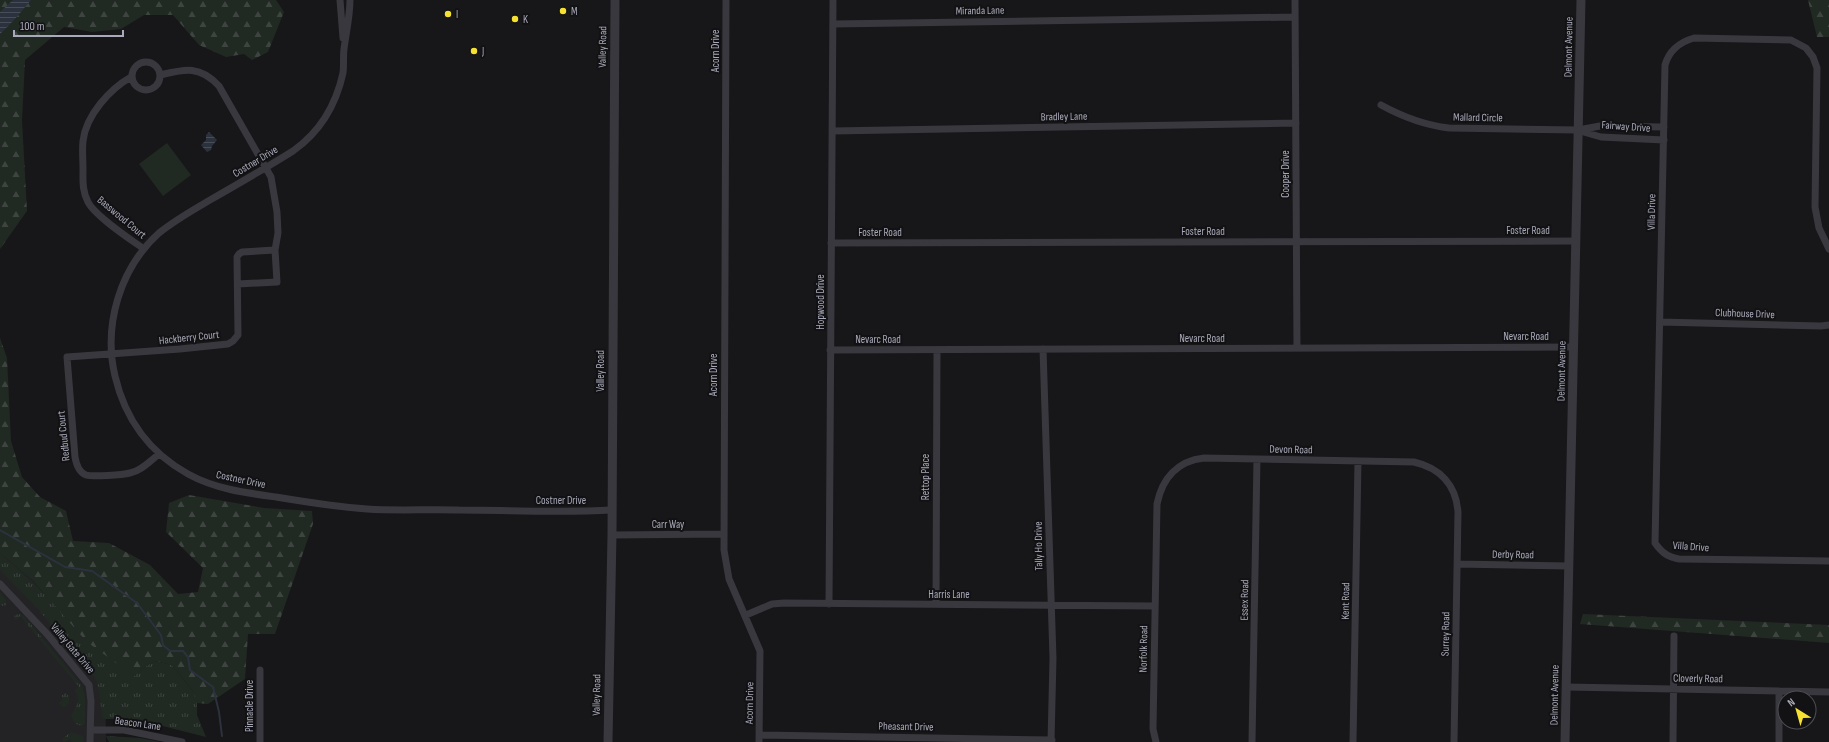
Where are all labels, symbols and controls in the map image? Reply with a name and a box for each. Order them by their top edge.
street label: Miranda Lane [956,4,1004,17]
place label: M [571,5,578,18]
marker: M [558,6,568,16]
place label: I [456,8,458,21]
marker: I [443,9,453,19]
scale bar [14,12,123,38]
place label: K [523,13,528,26]
marker: K [510,14,520,24]
street label: Delmont Avenue [1561,17,1576,77]
text: 100 m [20,19,45,34]
street label: Valley Road [596,26,609,68]
street label: Acorn Drive [709,30,722,73]
place label: J [481,45,484,58]
marker: J [469,46,479,56]
street label: Bradley Lane [1041,110,1087,123]
street label: Mallard Circle [1453,111,1503,124]
street label: Fairway Drive [1601,118,1651,135]
street label: Costner Drive [230,143,280,180]
street label: Cooper Drive [1279,150,1292,198]
street label: Basswood Court [95,193,149,242]
street label: Villa Drive [1645,194,1658,230]
street label: Foster Road [1506,224,1550,237]
street label: Foster Road [1181,225,1225,238]
street label: Foster Road [858,226,902,239]
street label: Hopwood Drive [814,274,827,330]
street label: Clubhouse Drive [1715,306,1775,321]
street label: Hackberry Court [158,328,221,347]
street label: Nevarc Road [1503,330,1549,343]
street label: Nevarc Road [1179,332,1225,345]
street label: Nevarc Road [855,333,901,346]
street label: Delmont Avenue [1554,341,1569,401]
street label: Valley Road [594,350,607,392]
street label: Acorn Drive [707,354,720,397]
street label: Redbud Court [54,410,73,462]
street label: Devon Road [1269,443,1313,456]
street label: Rettop Place [919,454,932,500]
street label: Costner Drive [215,468,267,491]
street label: Costner Drive [536,494,586,507]
street label: Carr Way [652,518,685,531]
street label: Tally Ho Drive [1032,521,1045,571]
street label: Villa Drive [1672,539,1710,554]
street label: Derby Road [1492,548,1534,561]
street label: Essex Road [1238,579,1251,621]
street label: Kent Road [1339,582,1352,620]
street label: Harris Lane [928,588,970,601]
street label: Surrey Road [1439,611,1452,656]
street label: Valley Gate Drive [48,621,97,676]
street label: Norfolk Road [1137,625,1150,673]
street label: Delmont Avenue [1547,665,1562,725]
street label: Cloverly Road [1673,672,1723,685]
street label: Valley Road [590,674,603,716]
street label: Pinnacle Drive [243,680,256,732]
street label: Acorn Drive [743,682,756,725]
north arrow [1777,690,1817,730]
text: N [1785,695,1798,709]
street label: Beacon Lane [114,714,162,733]
street label: Pheasant Drive [878,720,934,733]

